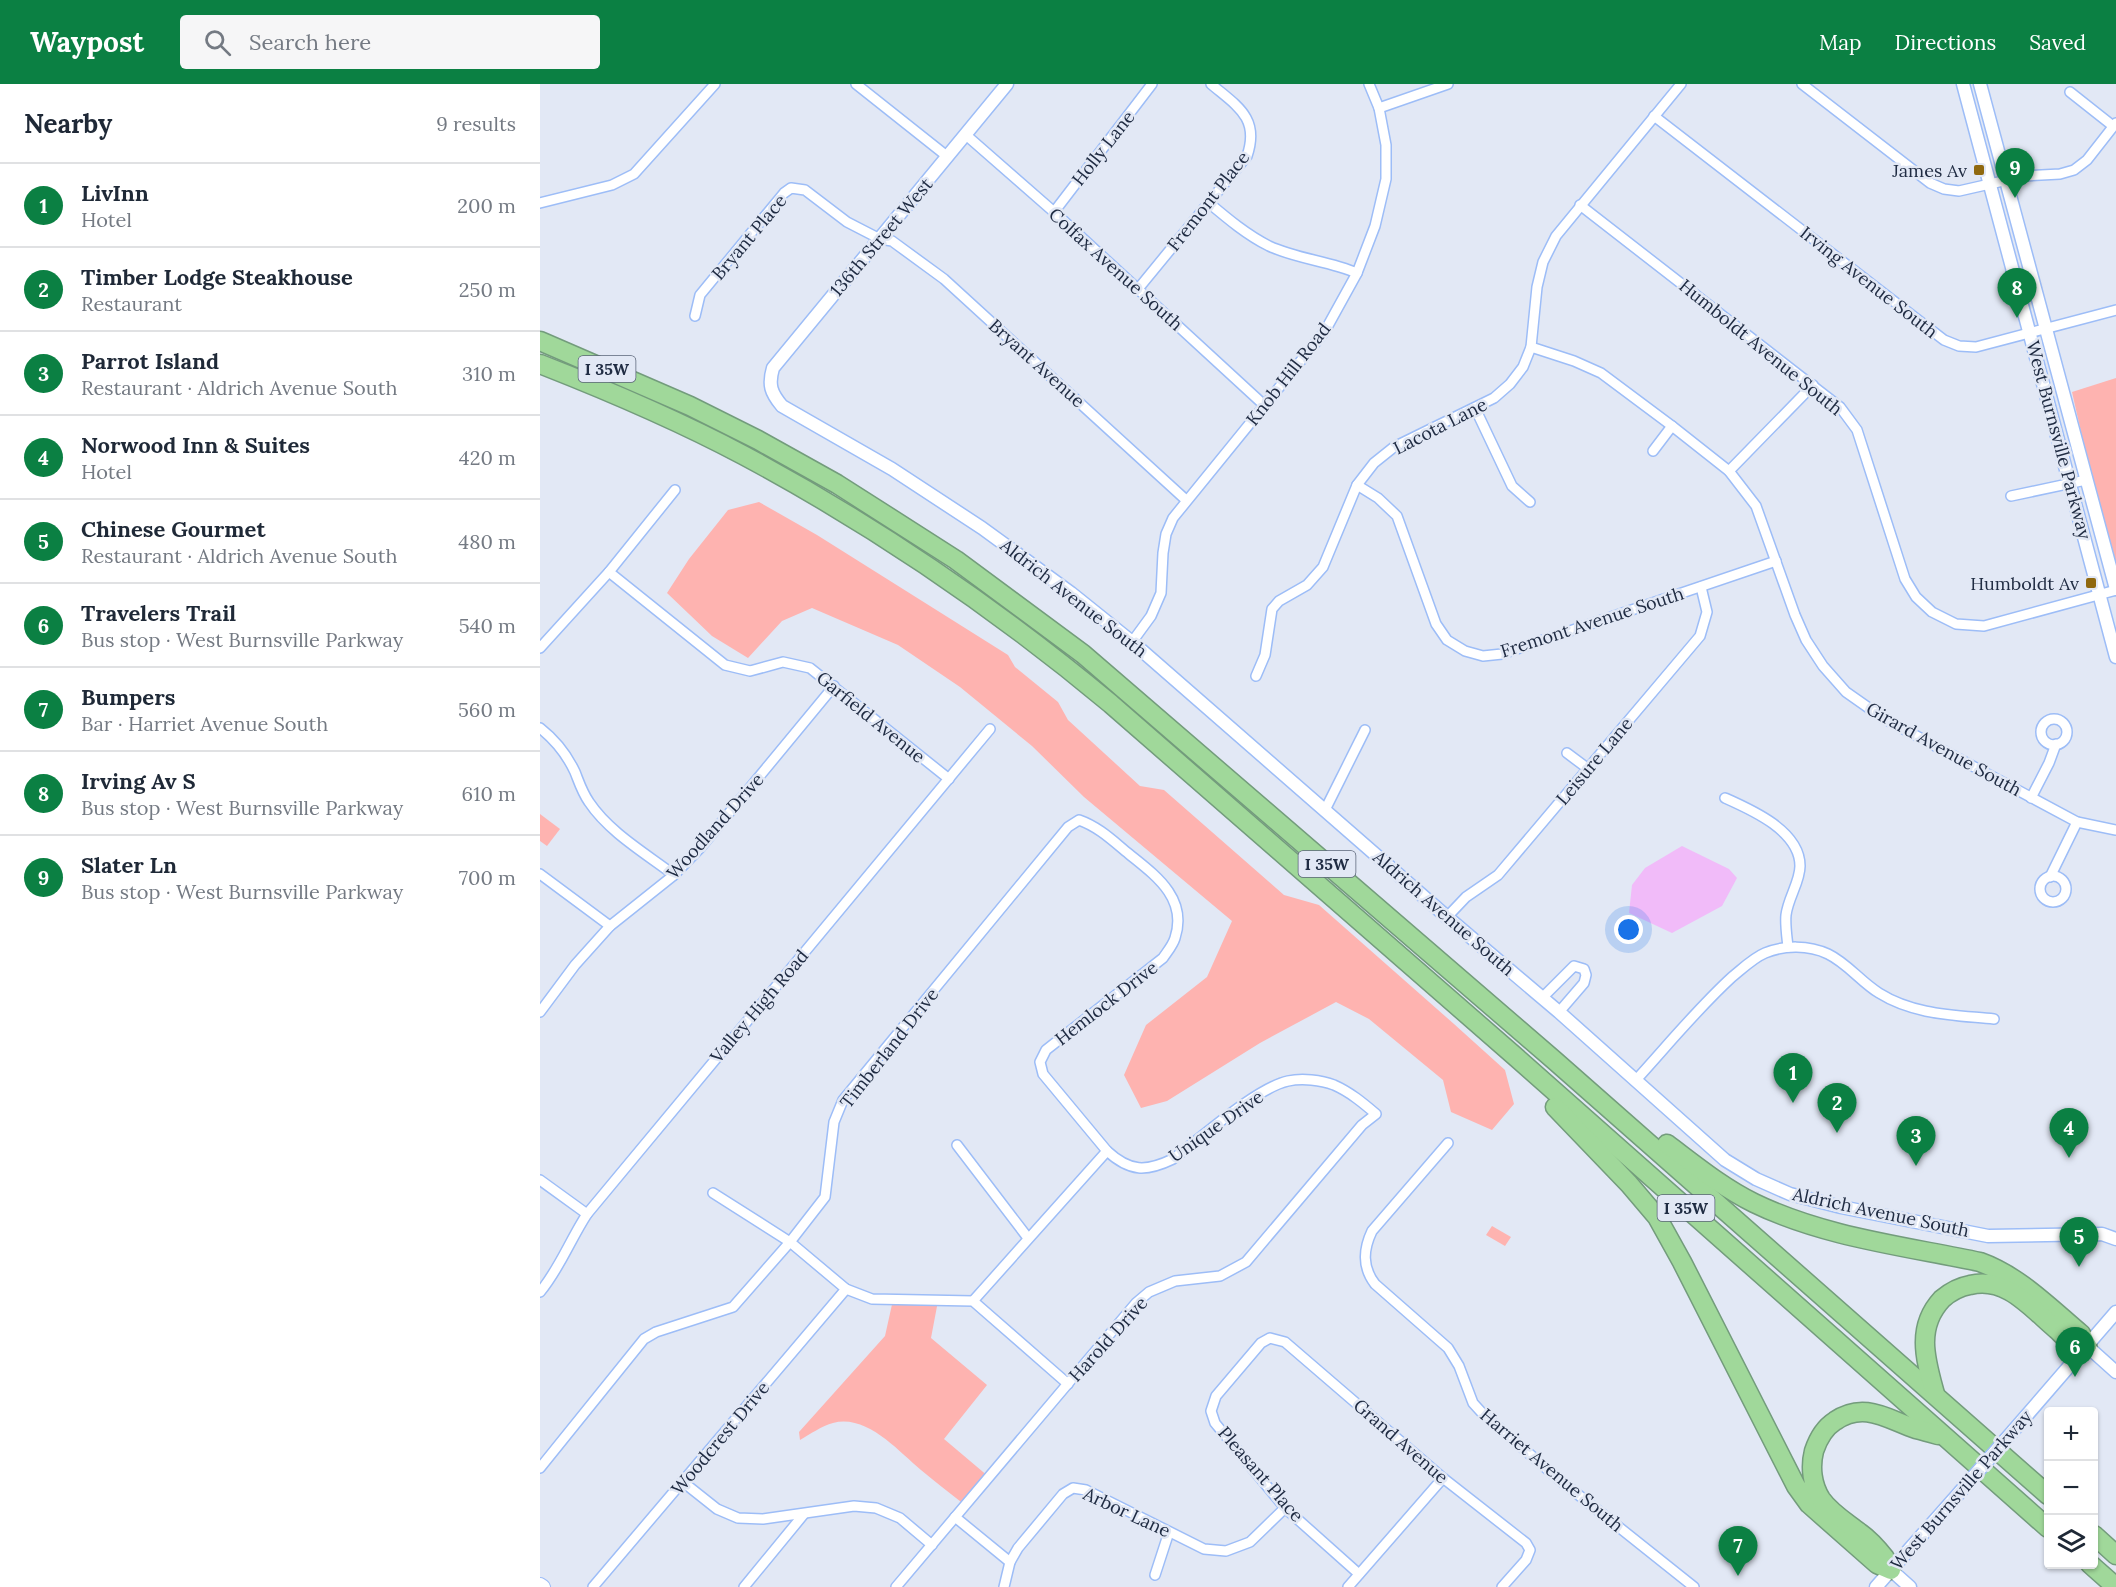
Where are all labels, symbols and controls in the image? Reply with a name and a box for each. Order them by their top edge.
search box [180,15,600,69]
text: Waypost [30,24,144,60]
icon: search [201,26,234,59]
text: Search here [249,28,371,56]
text: Map [1819,29,1862,56]
text: Directions [1895,29,1996,56]
text: Saved [2029,29,2086,56]
street label: Holly Lane [1067,106,1140,190]
text: Nearby [24,107,112,140]
text: 9 results [436,111,516,136]
street label: Fremont Place [1162,146,1254,256]
pin: 9 [1996,148,2034,198]
place label: James Av [1891,159,1968,182]
marker: James Av [1972,163,1986,177]
street label: 136th Street West [825,173,937,301]
text: LivInn [81,179,149,207]
street label: Bryant Place [707,189,792,284]
text: 1 [39,193,48,218]
text: 200 m [457,193,516,218]
street label: Colfax Avenue South [1044,203,1188,335]
text: Hotel [81,207,132,232]
street label: Irving Avenue South [1795,221,1943,343]
text: Timber Lodge Steakhouse [81,263,353,291]
pin: 8 [1998,268,2036,318]
street label: Humboldt Avenue South [1675,274,1848,420]
text: 2 [38,277,49,302]
text: 250 m [459,277,516,302]
text: Restaurant [81,291,182,316]
street label: Bryant Avenue [984,314,1090,412]
street label: Knob Hill Road [1241,318,1335,430]
street label: West Burnsville Parkway [2021,338,2097,542]
text: Parrot Island [81,347,219,375]
road number: I 35W [578,356,636,382]
text: 3 [38,361,49,386]
text: 310 m [462,361,516,386]
text: Restaurant · Aldrich Avenue South [81,375,397,400]
street label: Lacota Lane [1389,393,1491,459]
text: Norwood Inn & Suites [81,431,310,459]
text: 4 [38,445,49,470]
text: 420 m [459,445,516,470]
text: Hotel [81,459,132,484]
text: Chinese Gourmet [81,515,266,543]
text: 5 [38,529,49,554]
text: 480 m [458,529,516,554]
street label: Aldrich Avenue South [995,533,1152,663]
text: Restaurant · Aldrich Avenue South [81,543,397,568]
place label: Humboldt Av [1970,572,2080,595]
marker: Humboldt Av [2084,576,2098,590]
street label: Fremont Avenue South [1498,581,1687,662]
text: Travelers Trail [81,599,236,627]
text: 6 [38,613,49,638]
text: 540 m [459,613,516,638]
text: Bus stop · West Burnsville Parkway [81,627,403,652]
street label: Garfield Avenue [812,666,930,768]
text: Bumpers [81,683,175,711]
text: 7 [39,697,48,722]
text: 560 m [458,697,516,722]
street label: Girard Avenue South [1862,697,2026,801]
text: Bar · Harriet Avenue South [81,711,328,736]
street label: Leisure Lane [1551,712,1637,809]
text: Irving Av S [81,767,196,795]
street label: Woodland Drive [661,768,769,884]
text: 8 [38,781,49,806]
text: 610 m [462,781,516,806]
text: Bus stop · West Burnsville Parkway [81,795,403,820]
street label: Aldrich Avenue South [1368,845,1520,981]
text: Slater Ln [81,851,177,879]
road number: I 35W [1298,851,1356,877]
text: 9 [38,865,49,890]
text: 700 m [459,865,516,890]
text: Bus stop · West Burnsville Parkway [81,879,403,904]
your location [1614,915,1643,944]
street label: Valley High Road [704,944,813,1068]
street label: Hemlock Drive [1050,956,1162,1050]
street label: Timberland Drive [835,983,943,1113]
pin: 1 [1774,1054,1812,1103]
pin: 2 [1818,1084,1856,1133]
street label: Unique Drive [1164,1085,1268,1167]
pin: 4 [2050,1108,2089,1158]
pin: 3 [1896,1116,1936,1166]
street label: Aldrich Avenue South [1790,1182,1972,1242]
road number: I 35W [1658,1195,1714,1221]
pin: 5 [2060,1218,2098,1267]
street label: Harold Drive [1064,1291,1152,1386]
pin: 6 [2056,1328,2095,1377]
street label: Woodcrest Drive [666,1376,774,1499]
street label: Grand Avenue [1349,1394,1453,1489]
street label: Harriet Avenue South [1476,1403,1629,1537]
street label: West Burnsville Parkway [1885,1405,2037,1575]
map controls [2044,1407,2098,1569]
button: + [2044,1407,2098,1461]
street label: Pleasant Place [1213,1422,1309,1527]
button: − [2044,1461,2098,1515]
street label: Arbor Lane [1079,1481,1174,1542]
button: layers [2044,1515,2098,1569]
pin: 7 [1718,1526,1758,1576]

